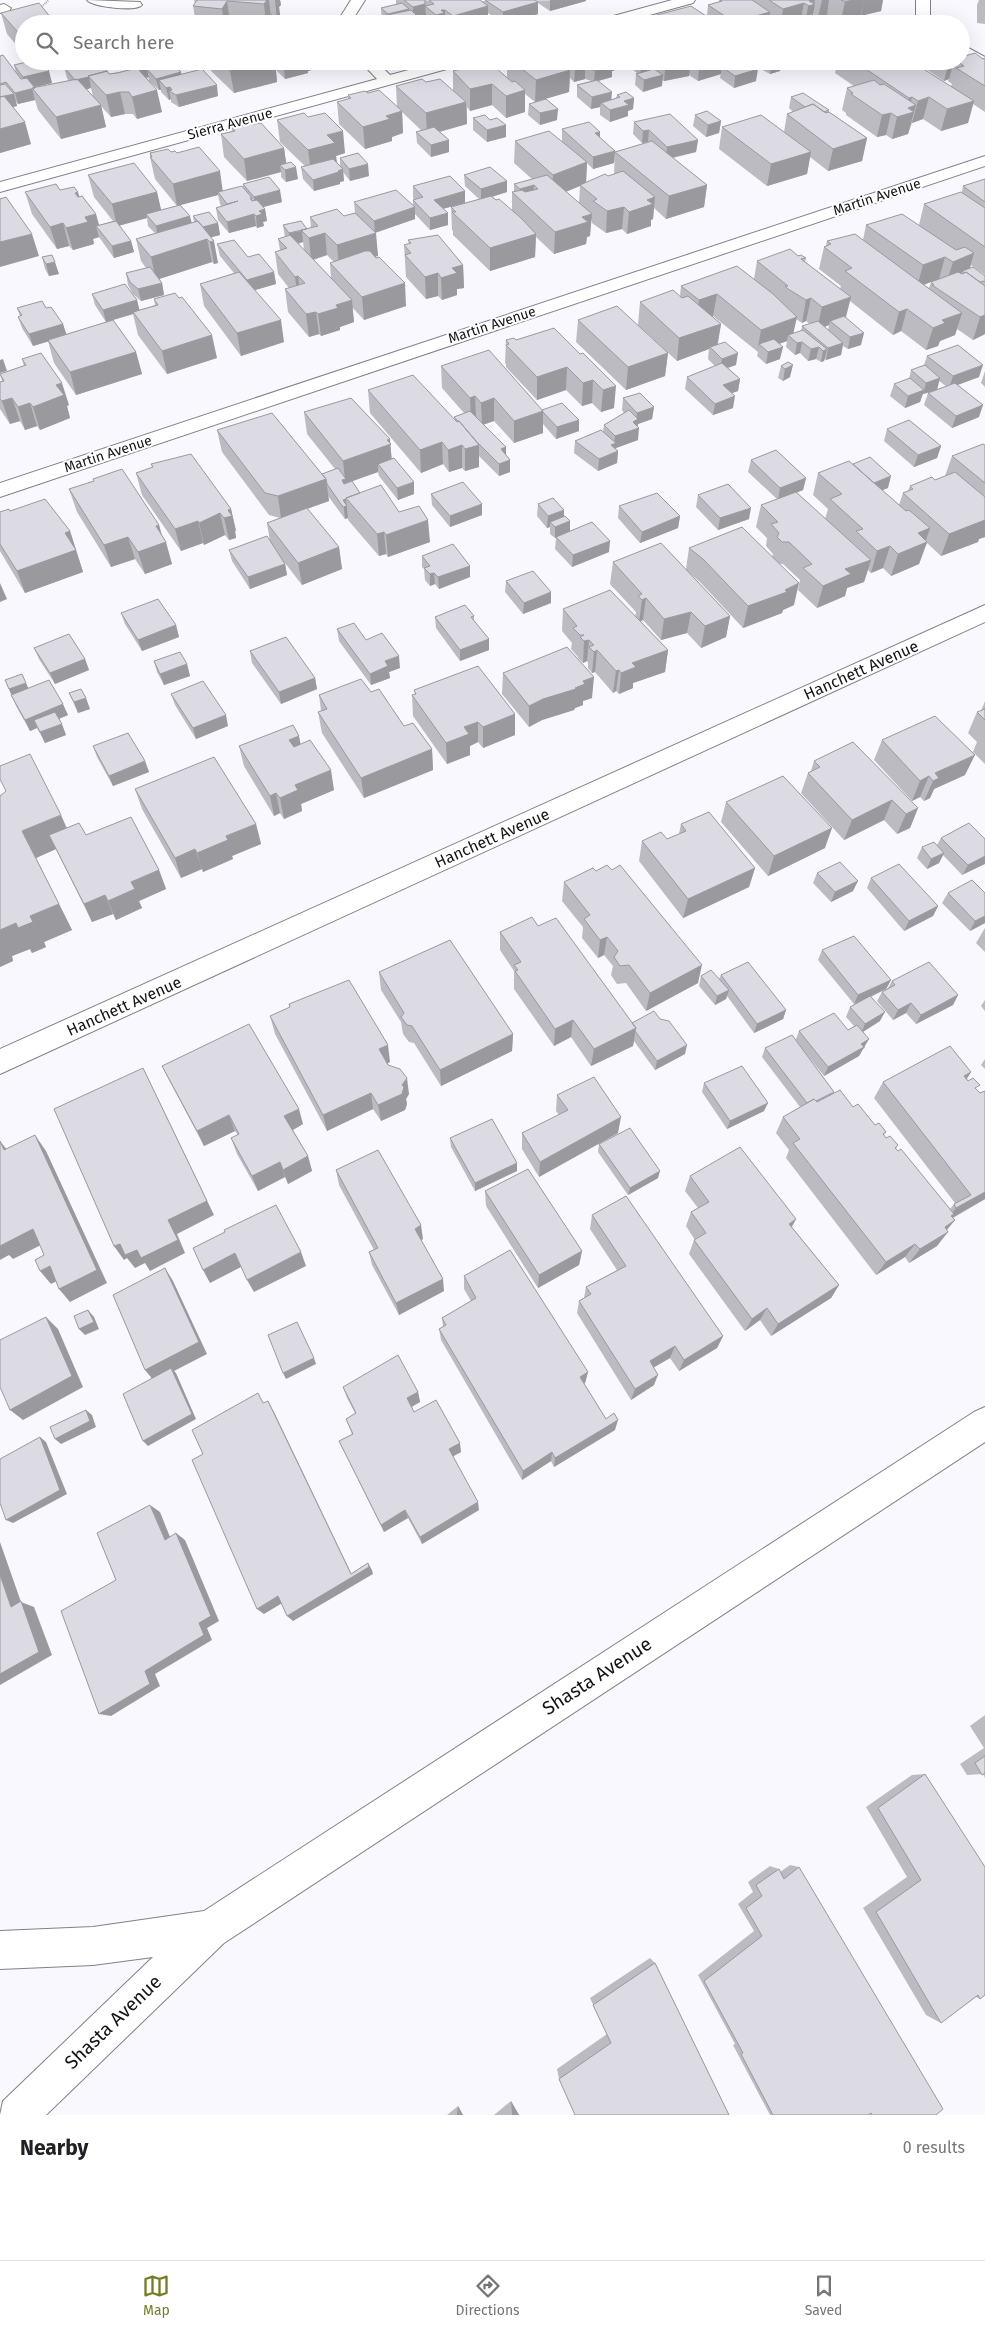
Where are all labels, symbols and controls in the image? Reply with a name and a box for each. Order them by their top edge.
search box [15,15,970,70]
icon: search [33,29,61,57]
text: Search here [73,31,174,54]
street label: Sierra Avenue [186,104,274,144]
street label: Martin Avenue [831,175,923,219]
street label: Martin Avenue [446,303,538,347]
street label: Martin Avenue [62,432,154,476]
street label: Hanchett Avenue [801,636,921,704]
street label: Hanchett Avenue [432,804,552,872]
street label: Hanchett Avenue [64,972,184,1040]
street label: Shasta Avenue [538,1632,656,1720]
street label: Shasta Avenue [60,1970,166,2074]
text: Nearby [20,2135,88,2161]
text: 0 results [903,2138,965,2157]
tab: Map [142,2272,170,2319]
tab: Directions [455,2272,520,2319]
tab: Saved [805,2272,843,2319]

